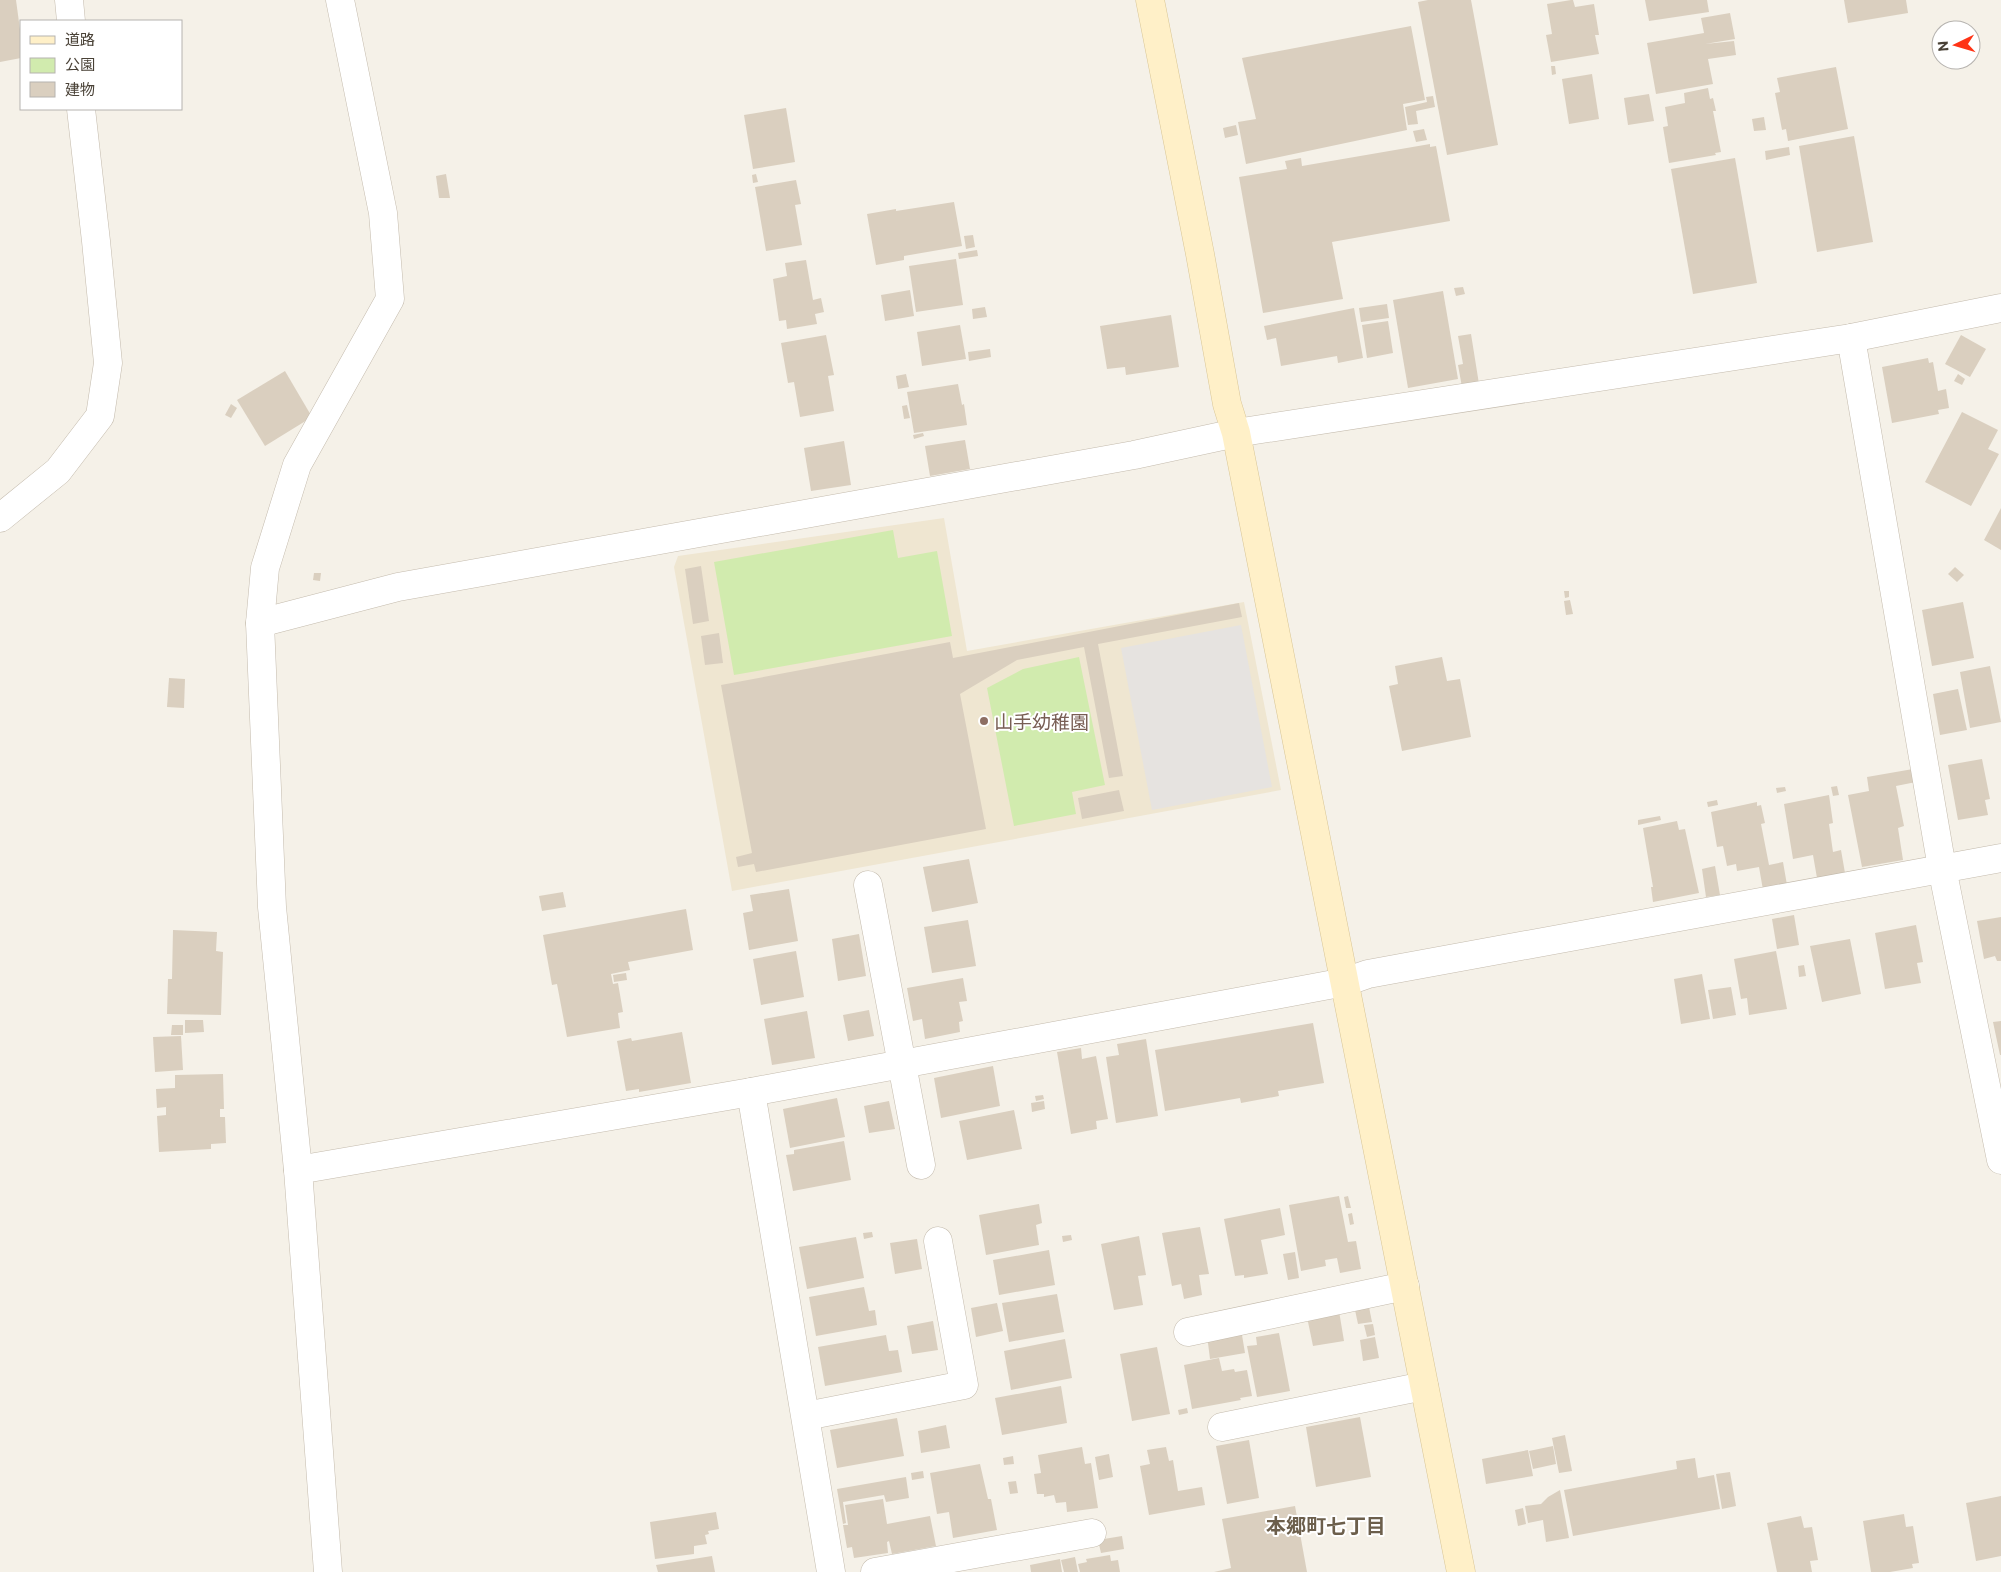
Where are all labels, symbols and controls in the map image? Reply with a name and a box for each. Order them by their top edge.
legend [20,20,182,110]
north arrow [1931,20,1981,70]
text: 道路 [65,30,95,48]
text: N [1934,40,1951,52]
text: 公園 [65,55,95,73]
text: 建物 [65,80,95,98]
place label: 山手幼稚園 [994,710,1089,733]
marker: 山手幼稚園 [978,715,990,727]
district label: 本郷町七丁目 [1266,1513,1386,1537]

